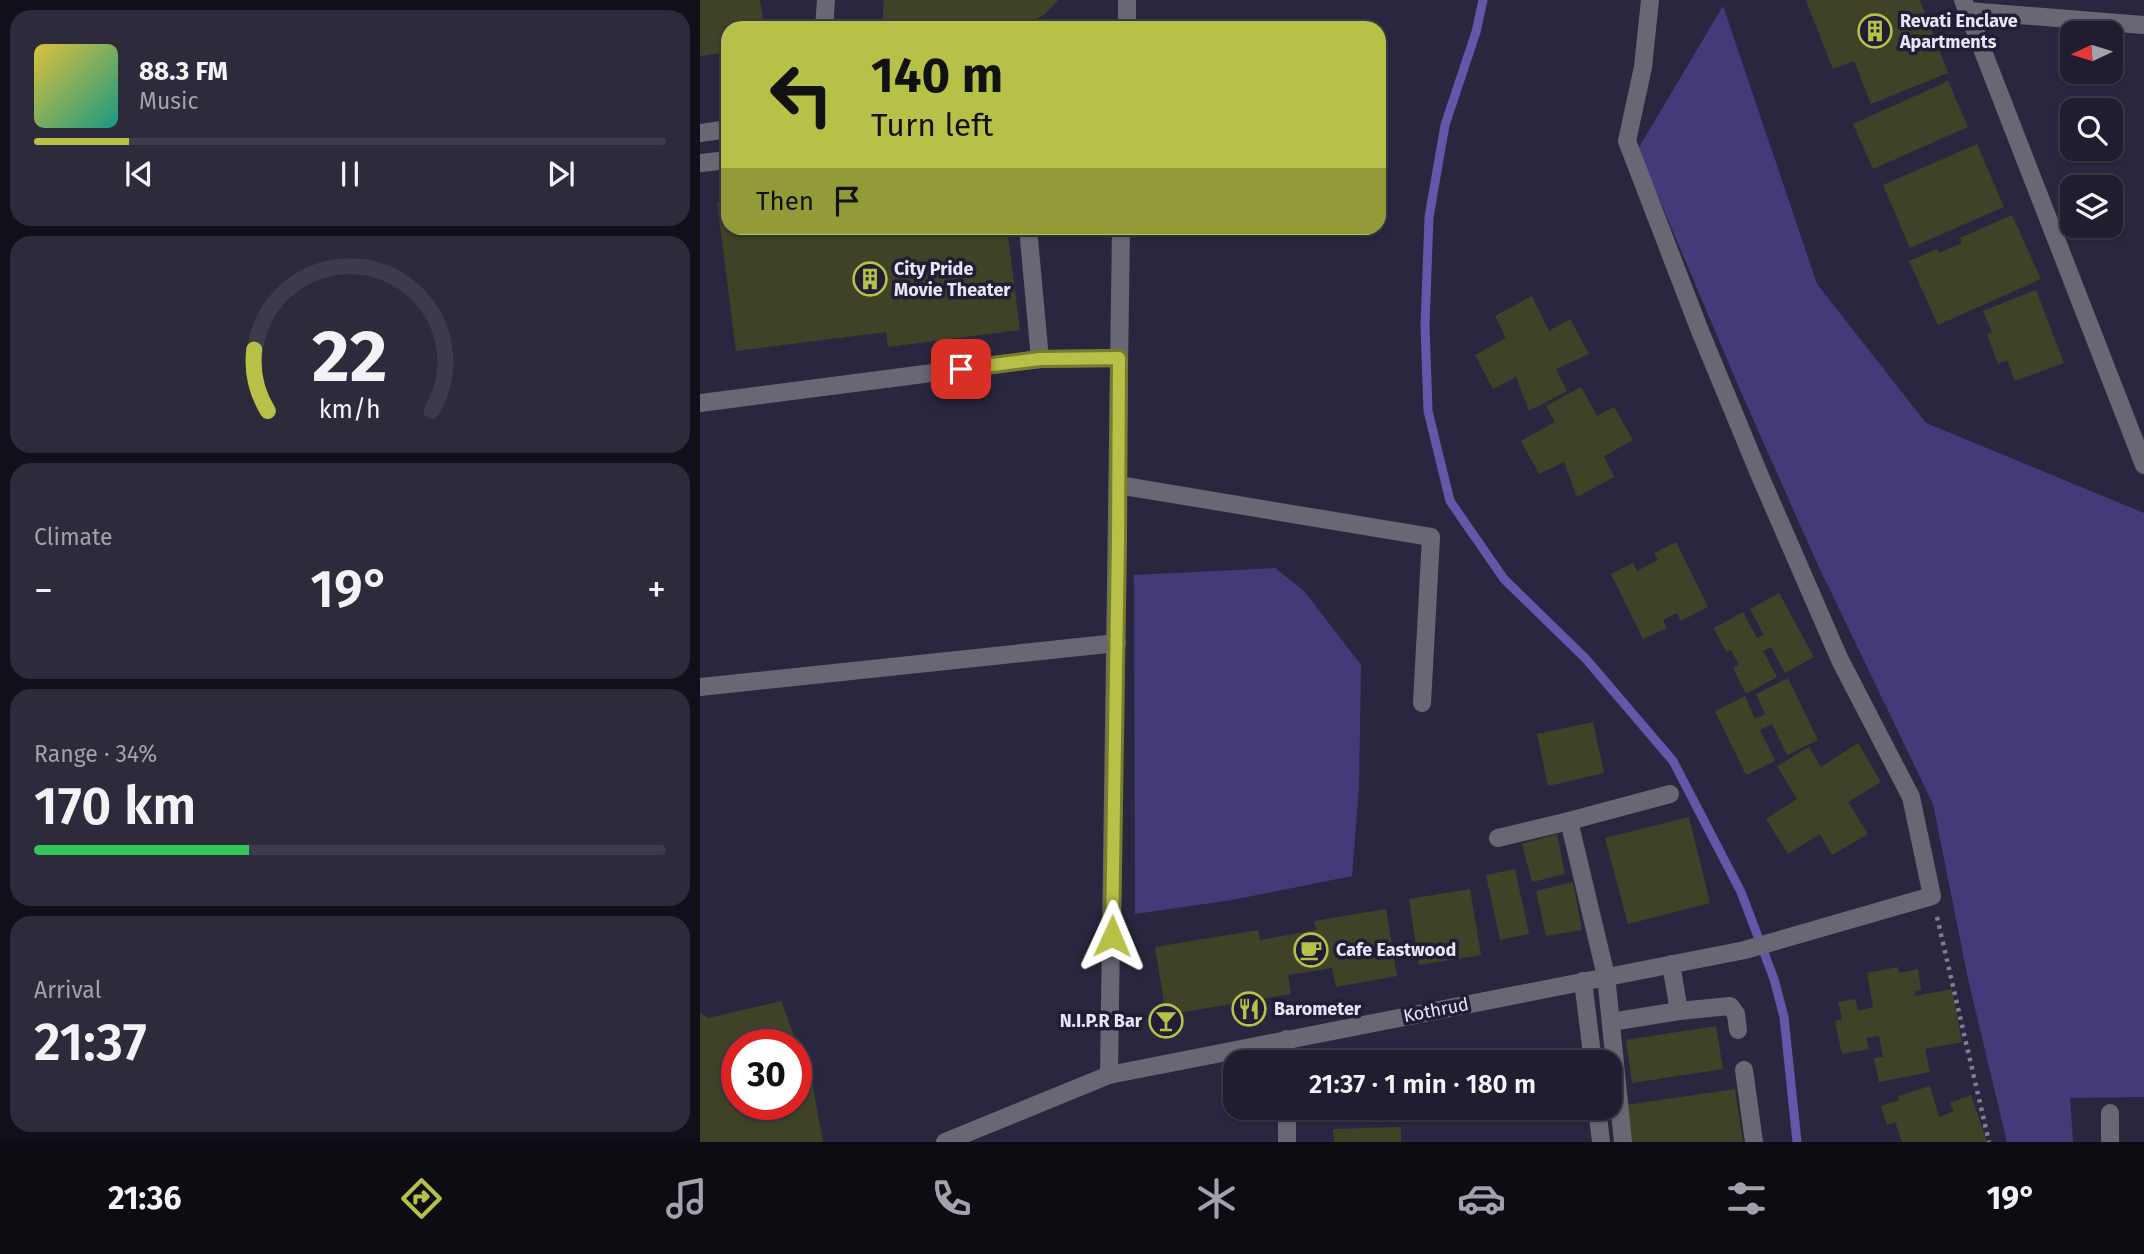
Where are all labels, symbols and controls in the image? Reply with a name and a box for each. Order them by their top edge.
place label: Revati Enclave Apartments [1899,10,2018,53]
building icon: Revati Enclave Apartments [1856,12,1894,50]
north arrow [2060,21,2123,84]
map controls [2060,21,2123,238]
text: 140 m [871,46,1003,105]
icon: left [756,49,847,140]
text: 88.3 FM [139,56,228,87]
text: Music [139,87,199,115]
button: search [2060,98,2123,161]
text: Turn left [871,106,993,144]
icon: previous [120,155,158,193]
icon: pause [331,155,369,193]
icon: next [542,155,580,193]
button: layers [2060,175,2123,238]
icon: arrive [828,182,866,220]
text: Then [756,186,814,217]
place label: City Pride Movie Theater [894,258,1011,301]
building icon: City Pride Movie Theater [851,260,889,298]
text: 22 [312,313,388,400]
pin [931,339,991,399]
icon: arrive [942,350,980,388]
text: km/h [319,394,381,424]
text: Climate [34,523,113,551]
text: 19° [310,558,390,621]
text: − [34,567,53,613]
text: + [647,567,666,613]
text: Range · 34% [34,740,157,768]
text: 170 km [34,775,196,838]
position arrow [1075,899,1149,973]
cafe icon: Cafe Eastwood [1292,931,1330,969]
place label: Cafe Eastwood [1336,939,1456,961]
text: Arrival [34,976,101,1004]
restaurant icon: Barometer [1230,990,1268,1028]
street label: Kothrud [1401,993,1471,1027]
place label: Barometer [1274,998,1362,1020]
bar icon: N.I.P.R Bar [1147,1002,1185,1040]
place label: N.I.P.R Bar [1060,1010,1143,1032]
text: 21:37 [34,1011,147,1074]
speed limit sign: 30 [721,1029,812,1120]
text: 21:37 · 1 min · 180 m [1309,1069,1536,1100]
icon: directions [397,1174,446,1223]
icon: music [662,1174,711,1223]
icon: phone [927,1174,976,1223]
icon: climate [1192,1174,1241,1223]
icon: car [1457,1174,1506,1223]
icon: filters [1722,1174,1771,1223]
text: 21:36 [108,1179,182,1217]
text: 19° [1987,1179,2036,1217]

